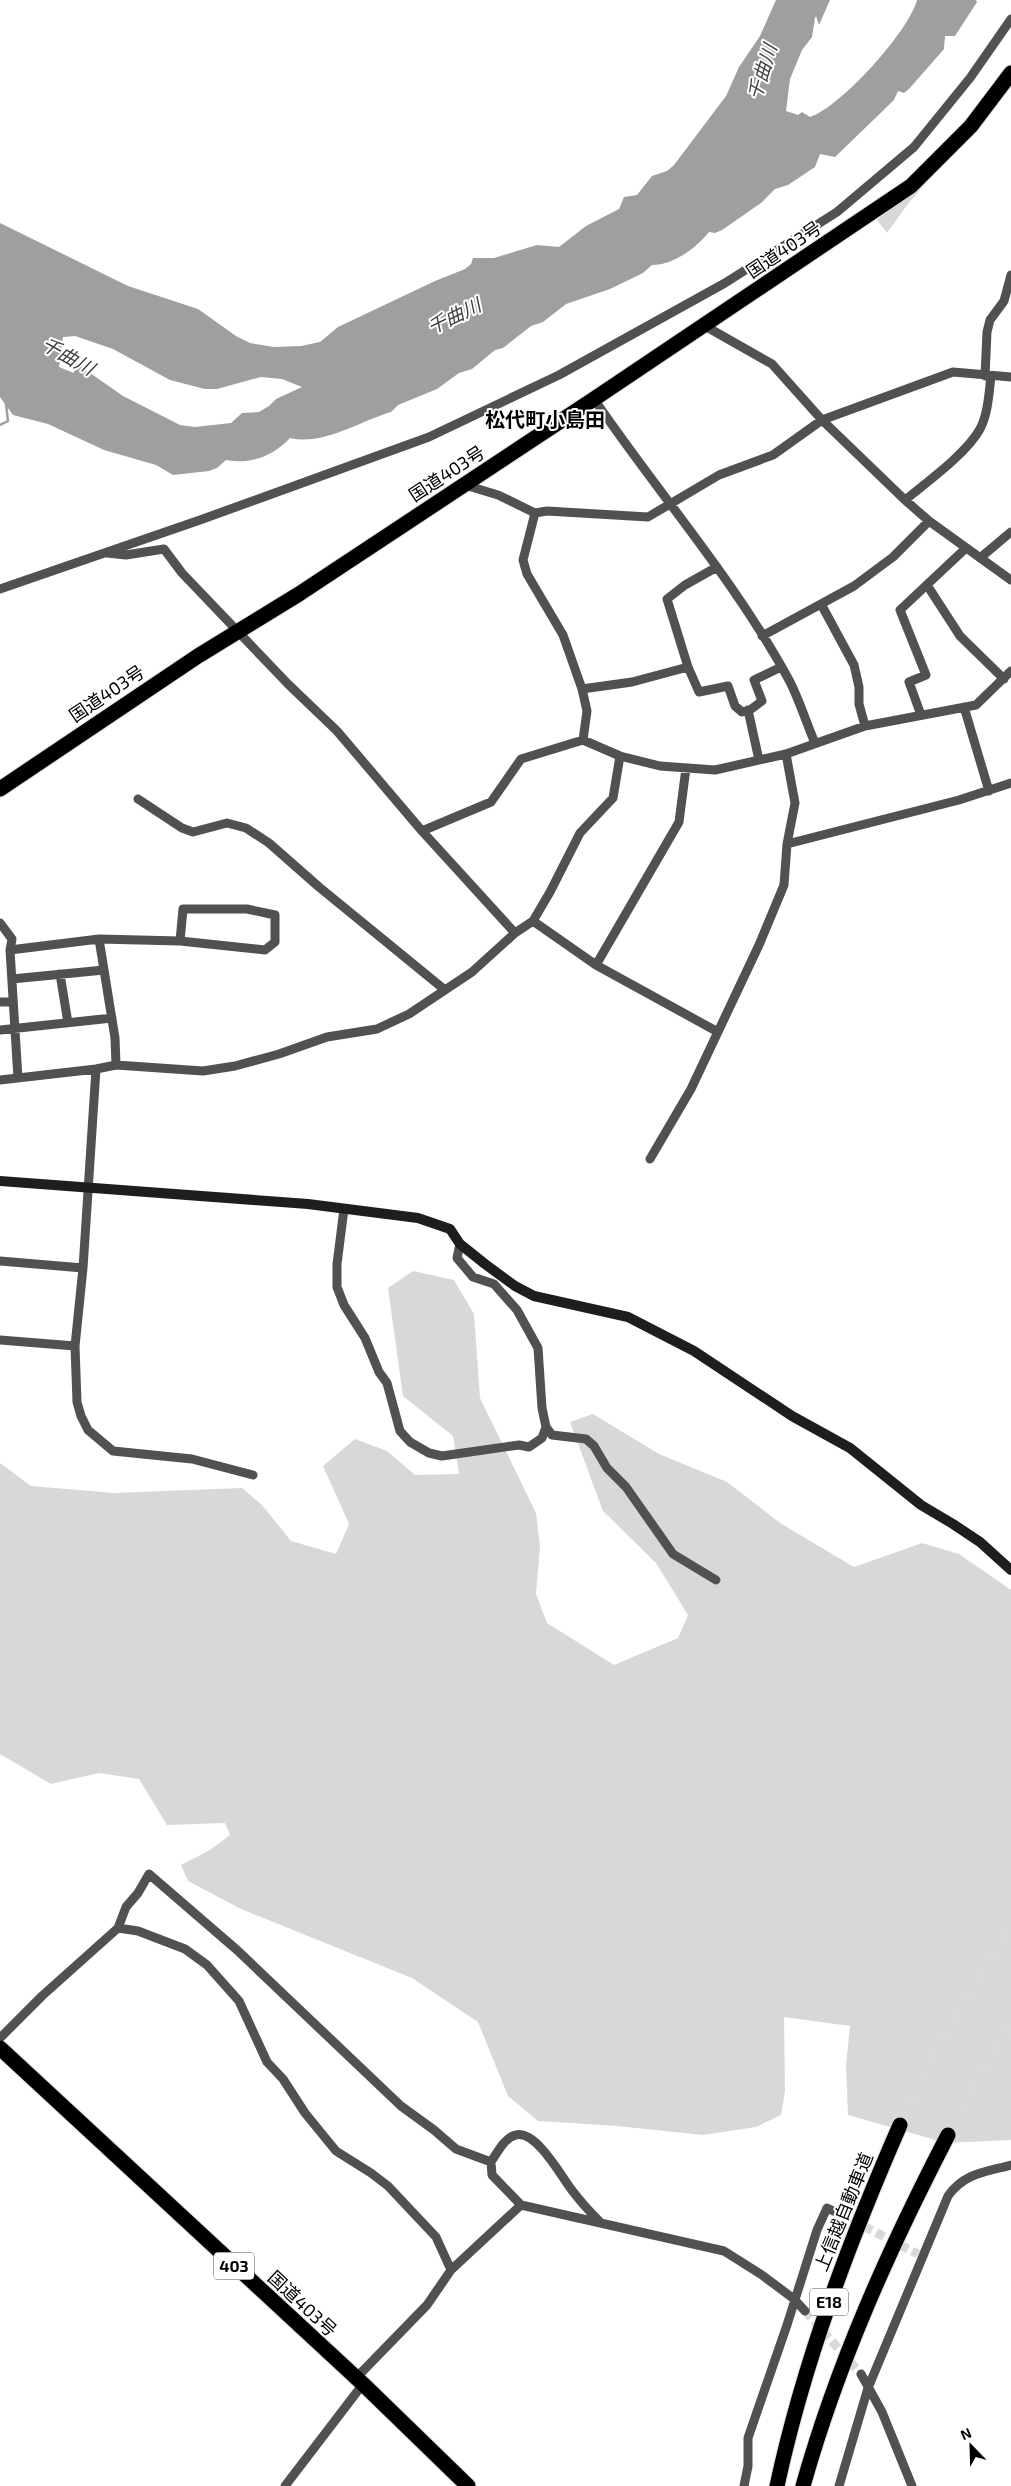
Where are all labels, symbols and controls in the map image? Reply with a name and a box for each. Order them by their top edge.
water label: 千曲川 [742,39,781,102]
street label: 国道403号 [742,216,825,282]
water label: 千曲川 [423,292,486,338]
water label: 千曲川 [38,332,100,380]
district label: 松代町小島田 [485,407,605,431]
street label: 国道403号 [404,441,488,506]
street label: 国道403号 [65,660,148,726]
street label: 上信越自動車道 [809,2149,877,2274]
road number: 403 [214,2252,254,2280]
street label: 国道403号 [264,2266,342,2341]
road number: E18 [810,2288,848,2316]
north arrow [946,2421,996,2471]
text: N [958,2424,974,2443]

